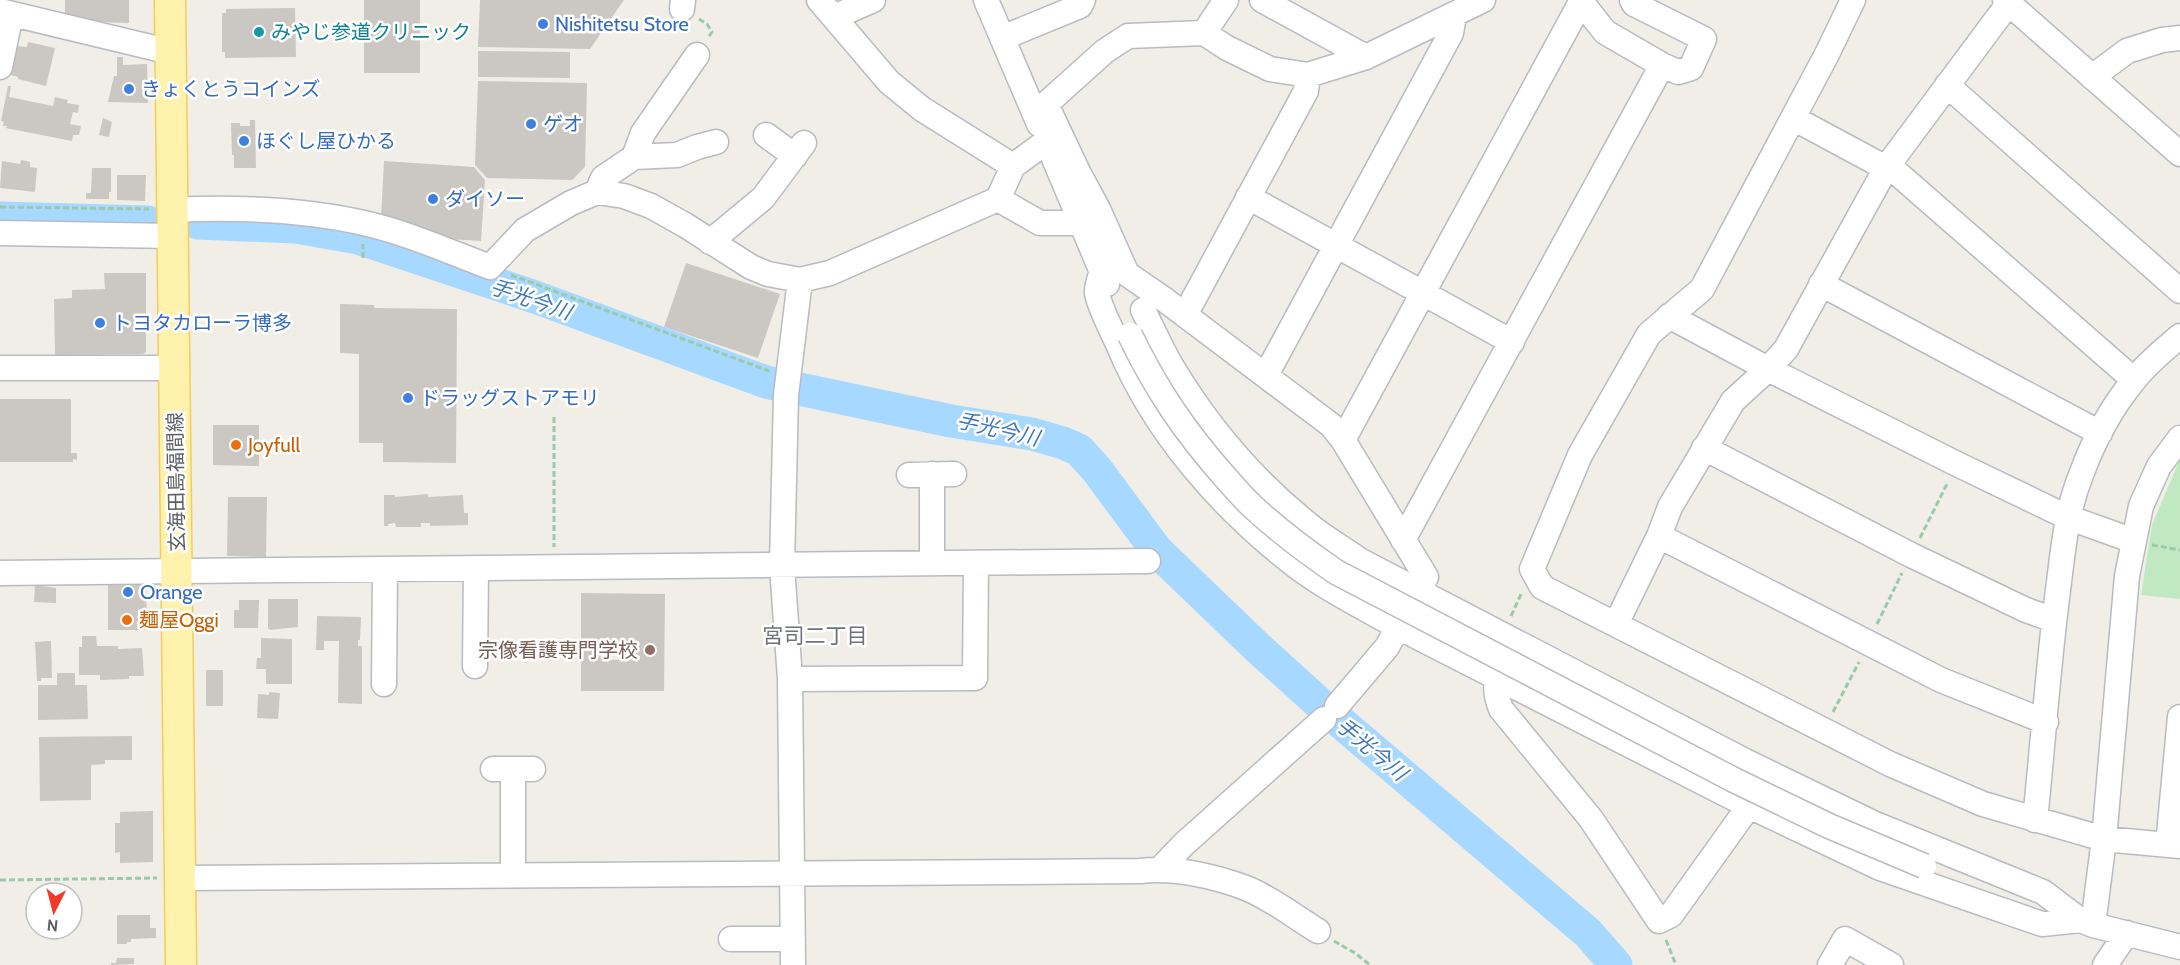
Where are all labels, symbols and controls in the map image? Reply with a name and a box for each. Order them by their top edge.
place label: Nishitetsu Store [555,12,689,36]
marker: Nishitetsu Store [536,17,550,31]
place label: みやじ参道クリニック [271,20,471,44]
marker: みやじ参道クリニック [252,25,266,39]
place label: きょくとうコインズ [141,77,321,101]
marker: きょくとうコインズ [122,82,136,96]
place label: ゲオ [543,112,583,136]
marker: ゲオ [524,117,538,131]
place label: ほぐし屋ひかる [256,129,396,153]
marker: ほぐし屋ひかる [237,134,251,148]
place label: ダイソー [445,187,525,211]
marker: ダイソー [426,192,440,206]
water label: 手光今川 [487,274,577,325]
place label: トヨタカローラ博多 [112,311,292,335]
marker: トヨタカローラ博多 [93,316,107,330]
place label: ドラッグストアモリ [420,386,600,410]
marker: ドラッグストアモリ [401,391,415,405]
water label: 手光今川 [954,407,1044,451]
street label: 玄海田島福間線 [163,412,189,552]
place label: Joyfull [247,433,301,457]
marker: Joyfull [229,438,243,452]
place label: Orange [140,580,202,604]
marker: Orange [121,585,135,599]
place label: 麺屋Oggi [139,608,219,632]
marker: 麺屋Oggi [120,613,134,627]
district label: 宮司二丁目 [763,623,868,648]
place label: 宗像看護専門学校 [478,638,638,662]
marker: 宗像看護専門学校 [643,643,657,657]
water label: 手光今川 [1332,712,1414,787]
north arrow [24,881,84,941]
text: N [46,915,59,935]

